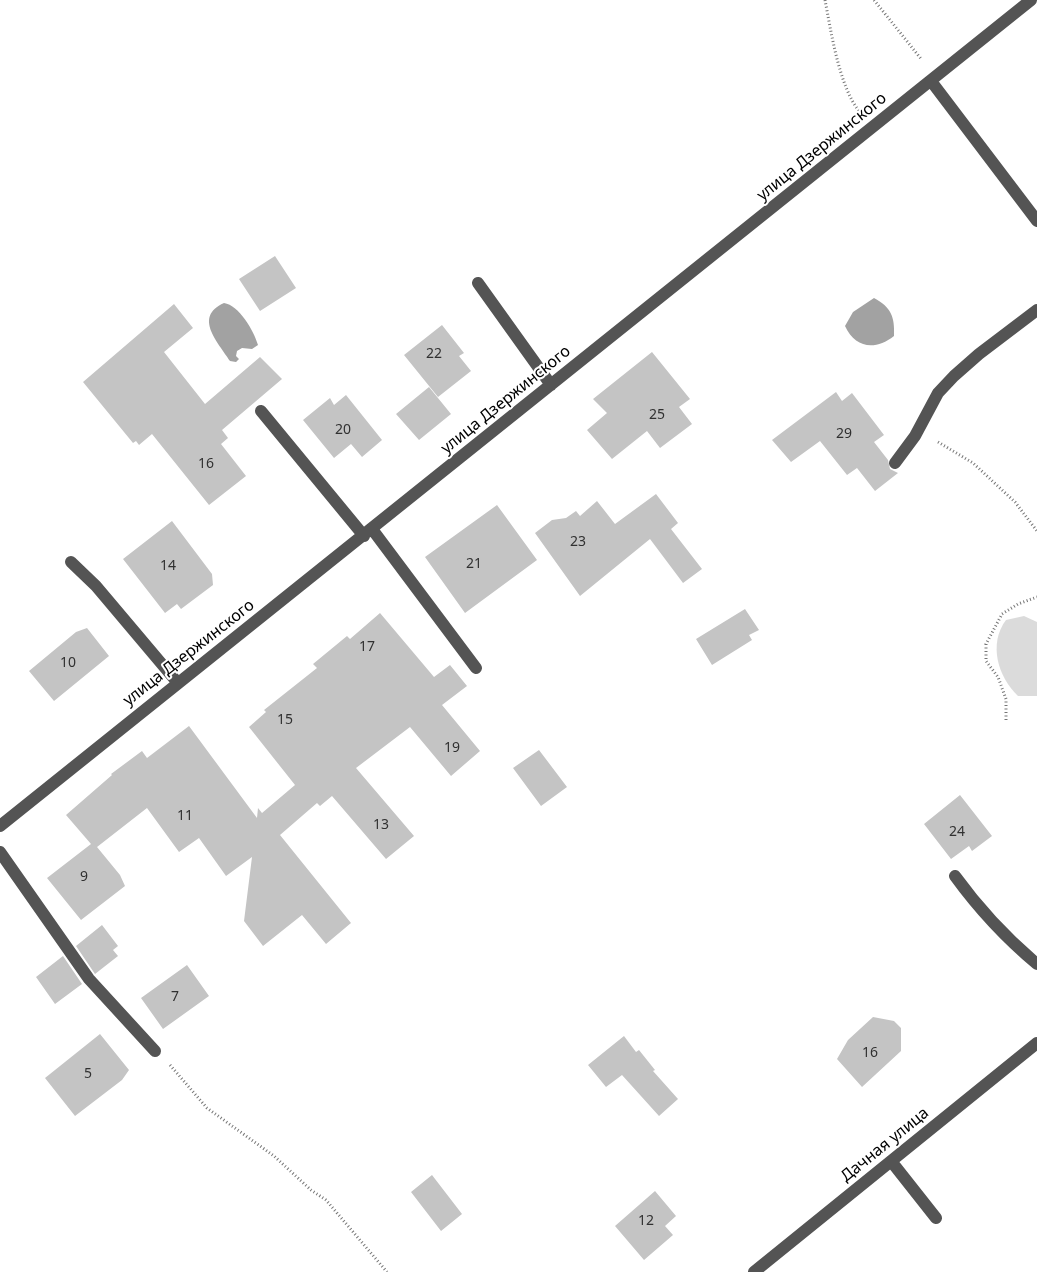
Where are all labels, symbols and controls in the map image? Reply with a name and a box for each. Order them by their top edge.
street label: улица Дзержинского [753,89,891,205]
street label: улица Дзержинского [437,342,575,458]
house number: 22 [426,346,442,362]
house number: 25 [649,407,665,423]
house number: 20 [335,422,351,438]
house number: 29 [836,426,852,442]
house number: 16 [198,456,214,472]
house number: 23 [570,534,586,550]
house number: 21 [466,556,482,572]
house number: 14 [160,558,176,574]
street label: улица Дзержинского [120,596,258,710]
house number: 17 [359,639,375,655]
house number: 10 [60,655,76,671]
house number: 15 [277,712,293,728]
house number: 19 [444,740,460,756]
house number: 11 [177,808,193,824]
house number: 13 [373,817,389,833]
house number: 24 [949,824,965,840]
house number: 9 [80,869,88,885]
house number: 7 [171,989,179,1005]
house number: 16 [862,1045,878,1061]
house number: 5 [84,1066,92,1082]
street label: Дачная улица [837,1104,933,1186]
house number: 12 [638,1213,654,1229]

